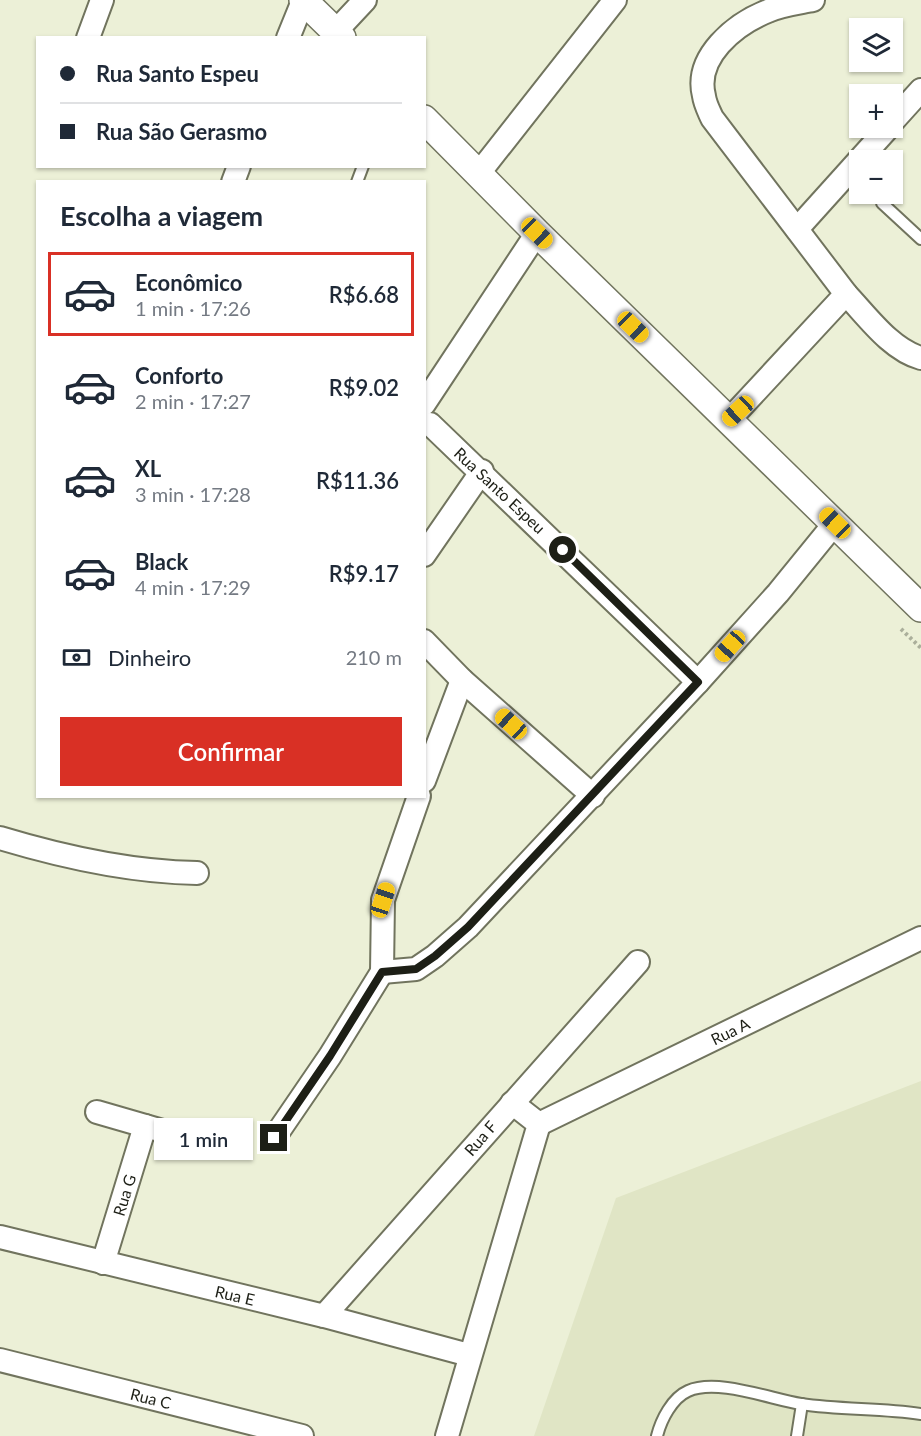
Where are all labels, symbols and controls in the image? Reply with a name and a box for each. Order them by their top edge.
map controls [849,18,903,204]
button: layers [849,18,903,72]
text: Rua Santo Espeu [96,60,259,87]
button: + [849,84,903,138]
text: Rua São Gerasmo [96,118,267,145]
button: − [849,150,903,204]
text: Escolha a viagem [60,199,263,232]
car [518,214,556,252]
icon: car [63,267,117,321]
text: Econômico [135,269,242,296]
text: R$6.68 [329,281,399,308]
text: 1 min · 17:26 [135,296,251,320]
car [614,308,652,346]
icon: car [63,360,117,414]
text: Conforto [135,362,223,389]
text: R$9.02 [329,374,399,401]
text: 2 min · 17:27 [135,389,251,413]
car [719,392,757,430]
street label: Rua Santo Espeu [451,443,549,537]
icon: car [63,453,117,507]
text: XL [135,455,161,482]
text: R$11.36 [316,467,399,494]
text: 3 min · 17:28 [135,482,251,506]
car [816,504,854,542]
route start [549,536,576,563]
icon: car [63,546,117,600]
text: Black [135,548,188,575]
text: R$9.17 [329,560,399,587]
text: 4 min · 17:29 [135,575,251,599]
car [711,627,749,665]
icon: cash [60,641,93,674]
text: Dinheiro [108,644,191,671]
text: 210 m [346,645,402,669]
car [492,705,530,743]
button: Confirmar [60,717,402,786]
car [369,880,397,920]
street label: Rua A [707,1013,753,1049]
callout: 1 min [154,1117,253,1159]
street label: Rua F [460,1117,500,1159]
route end [260,1124,287,1151]
text: 1 min [179,1127,228,1151]
street label: Rua G [109,1172,139,1218]
street label: Rua E [213,1281,257,1309]
street label: Rua C [129,1384,174,1412]

